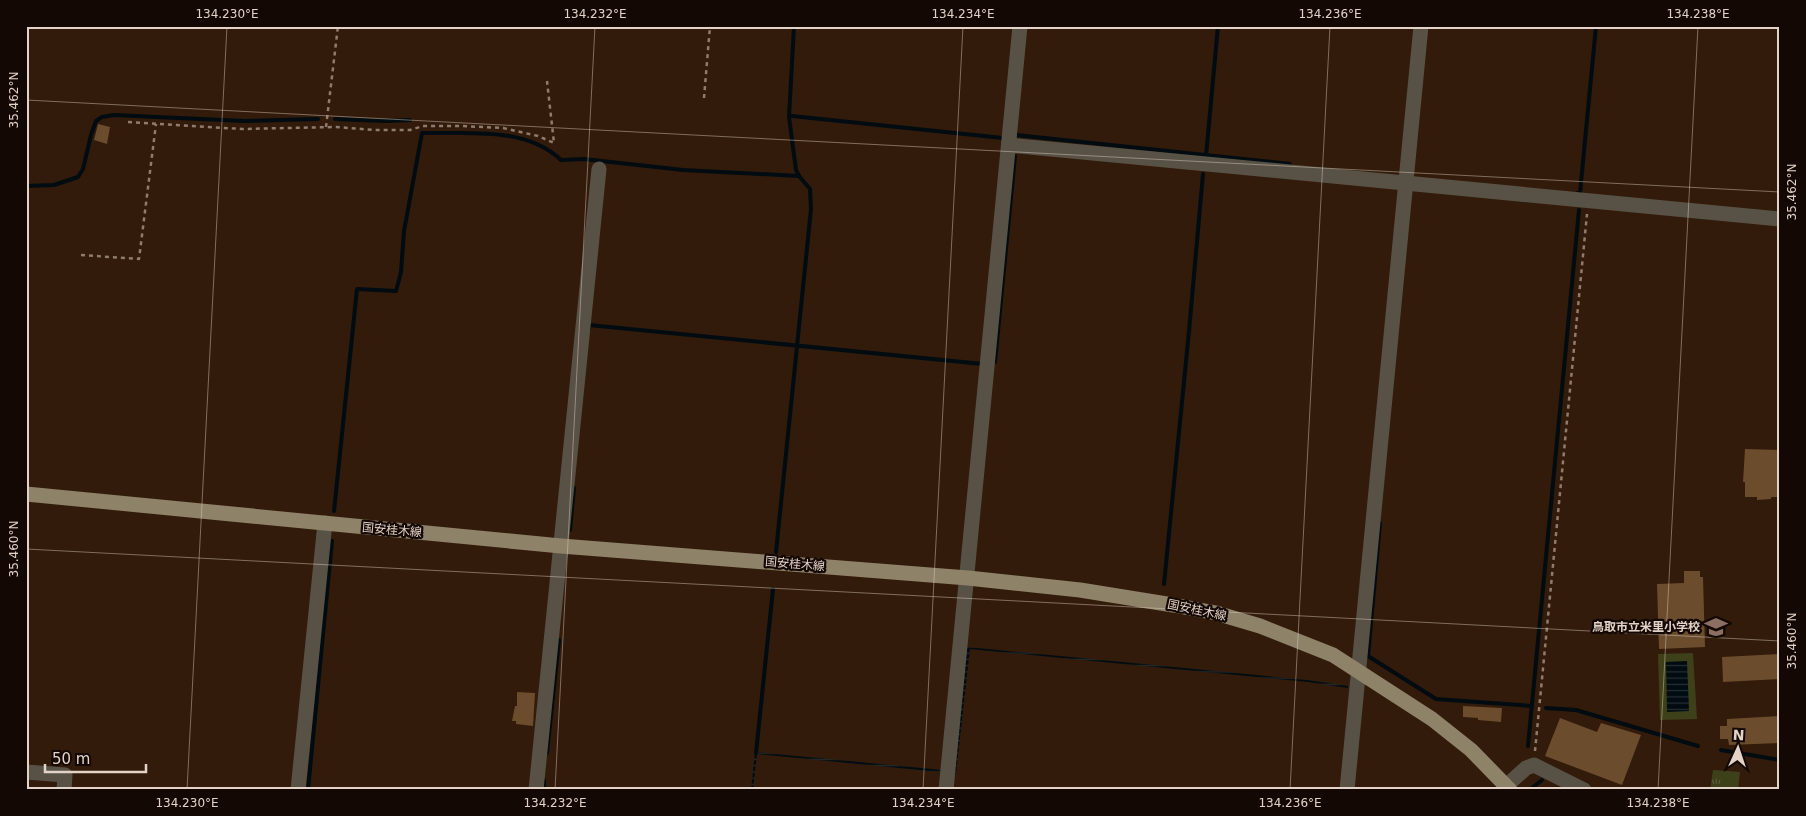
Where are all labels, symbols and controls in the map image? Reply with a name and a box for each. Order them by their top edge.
text: 134.230°E [195,7,259,21]
text: 134.232°E [563,7,627,21]
text: 134.234°E [931,7,995,21]
text: 134.236°E [1298,7,1362,21]
text: 134.238°E [1666,7,1730,21]
text: 35.462°N [7,72,21,128]
text: 35.462°N [1785,164,1799,220]
street label: 国安桂木線 [361,520,423,540]
text: 35.460°N [7,521,21,577]
street label: 国安桂木線 [764,554,826,574]
street label: 国安桂木線 [1166,597,1228,623]
text: 35.460°N [1785,613,1799,669]
school or university icon: 鳥取市立米里小学校 [1703,614,1729,640]
place label: 鳥取市立米里小学校 [1592,620,1700,634]
north arrow [1714,724,1764,774]
text: N [1732,727,1745,743]
scale bar [45,741,146,773]
text: 50 m [52,750,90,768]
text: 134.230°E [155,796,219,810]
text: 134.232°E [523,796,587,810]
text: 134.234°E [891,796,955,810]
text: 134.236°E [1258,796,1322,810]
text: 134.238°E [1626,796,1690,810]

